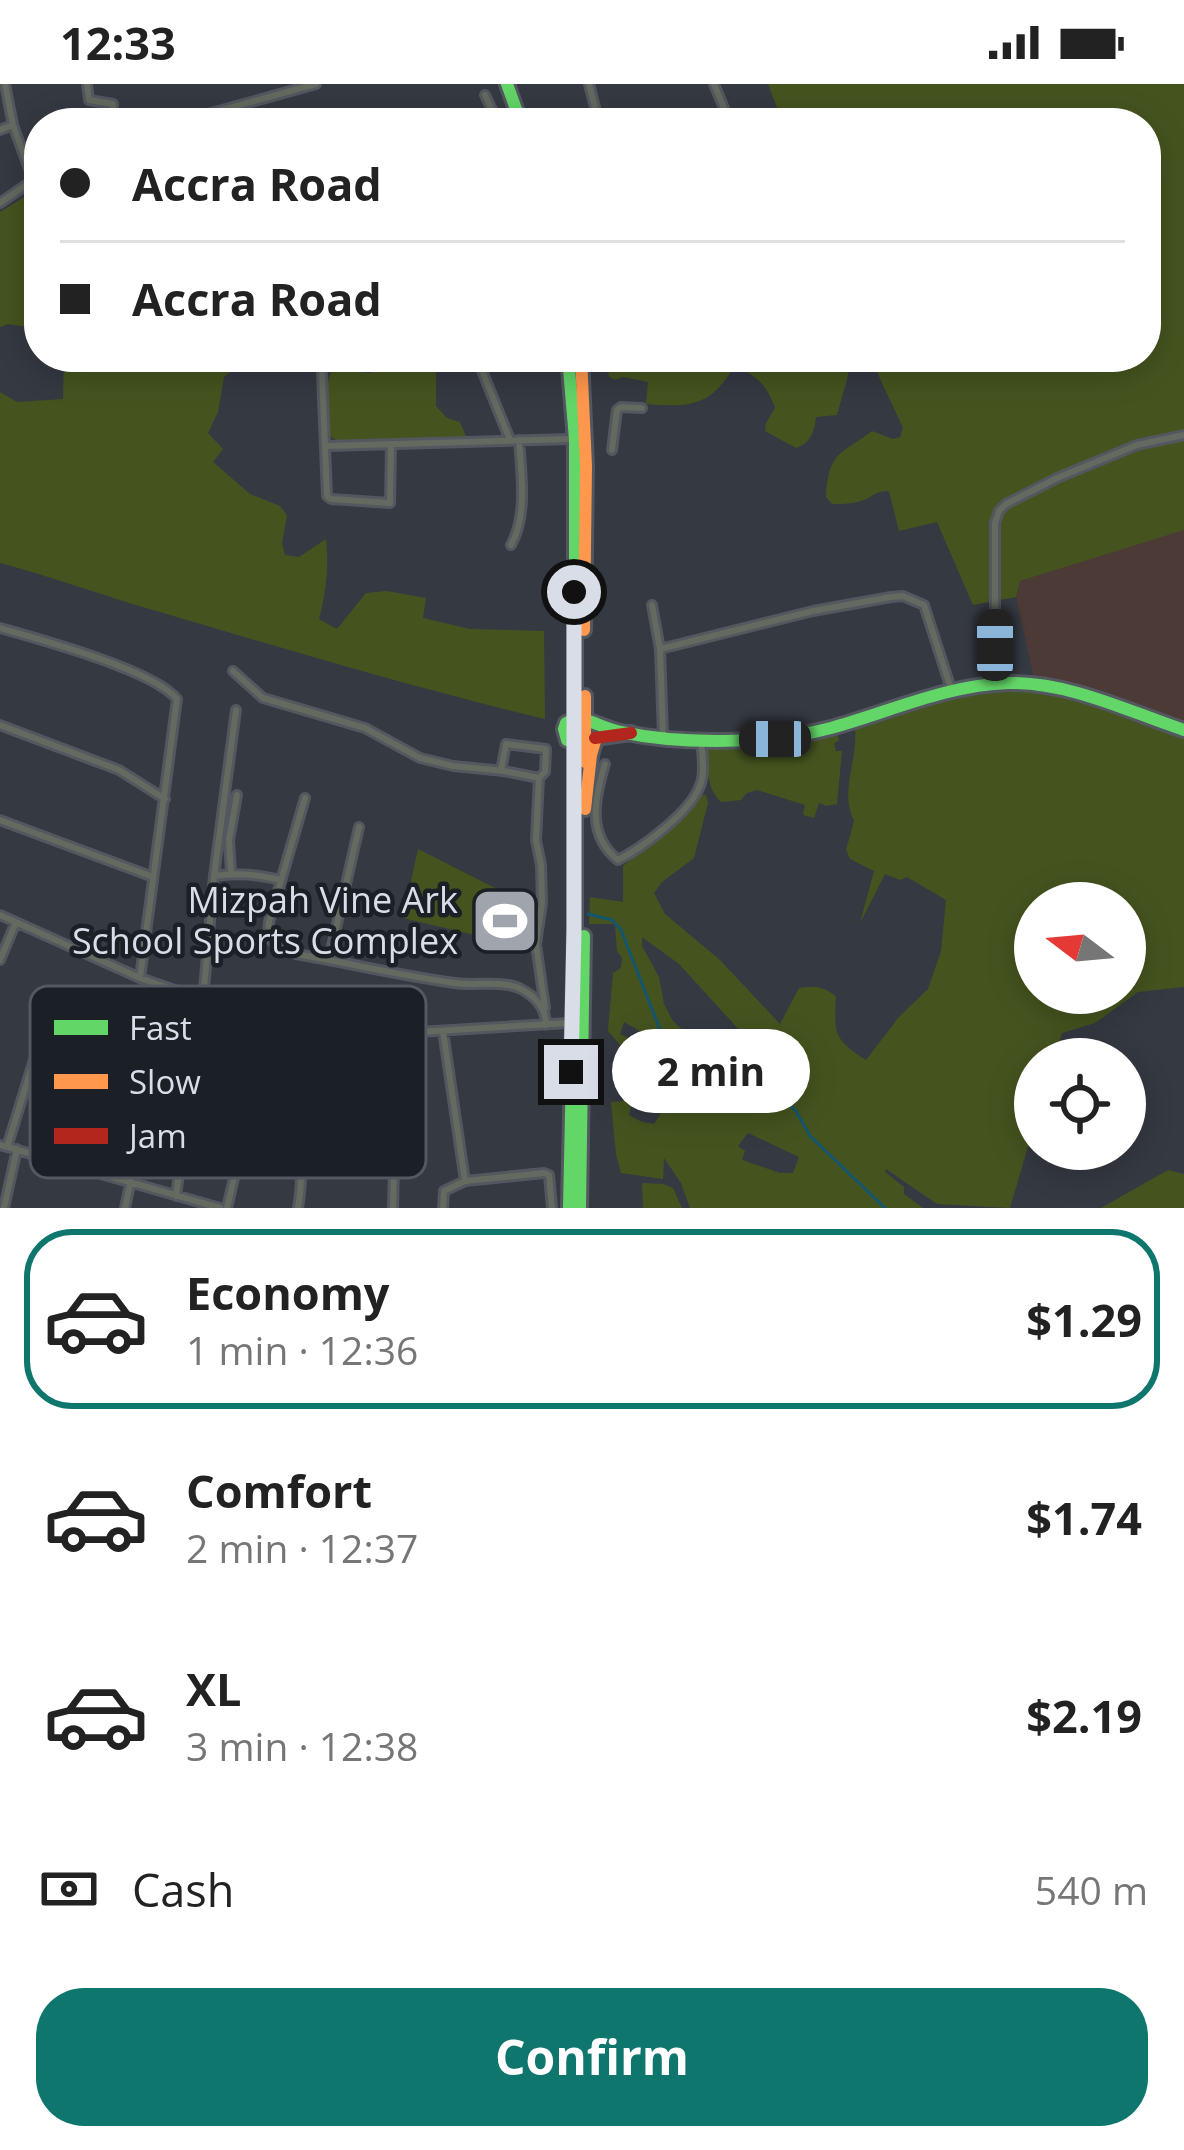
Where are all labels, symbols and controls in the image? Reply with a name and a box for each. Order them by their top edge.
text: 12:33 [60,12,176,73]
text: Accra Road [132,153,382,214]
text: Accra Road [132,268,382,329]
route start [547,565,601,619]
car [977,609,1013,681]
car [739,721,811,757]
place label: Mizpah Vine Ark School Sports Complex [72,875,458,965]
north arrow [1014,882,1146,1014]
map controls [1014,882,1146,1170]
sports icon: Mizpah Vine Ark School Sports Complex [470,886,540,956]
legend [30,986,426,1178]
text: Fast [129,1005,192,1050]
callout: 2 min [613,1030,811,1114]
button: locate [1014,1038,1146,1170]
text: 2 min [657,1044,765,1097]
route end [544,1045,598,1099]
text: Slow [129,1059,201,1104]
text: Jam [126,1113,187,1158]
text: Economy [186,1262,389,1323]
icon: car [42,1265,150,1373]
text: $1.29 [1026,1289,1142,1350]
text: 1 min · 12:36 [186,1323,418,1376]
text: Comfort [186,1460,372,1521]
icon: car [42,1463,150,1571]
text: $1.74 [1026,1487,1142,1548]
text: 2 min · 12:37 [186,1521,418,1574]
text: XL [186,1658,241,1719]
icon: car [42,1661,150,1769]
text: $2.19 [1026,1685,1142,1746]
text: 3 min · 12:38 [186,1719,418,1772]
icon: cash [36,1856,102,1922]
text: Cash [132,1859,234,1920]
text: 540 m [1035,1863,1148,1916]
button: Confirm [36,1988,1148,2126]

